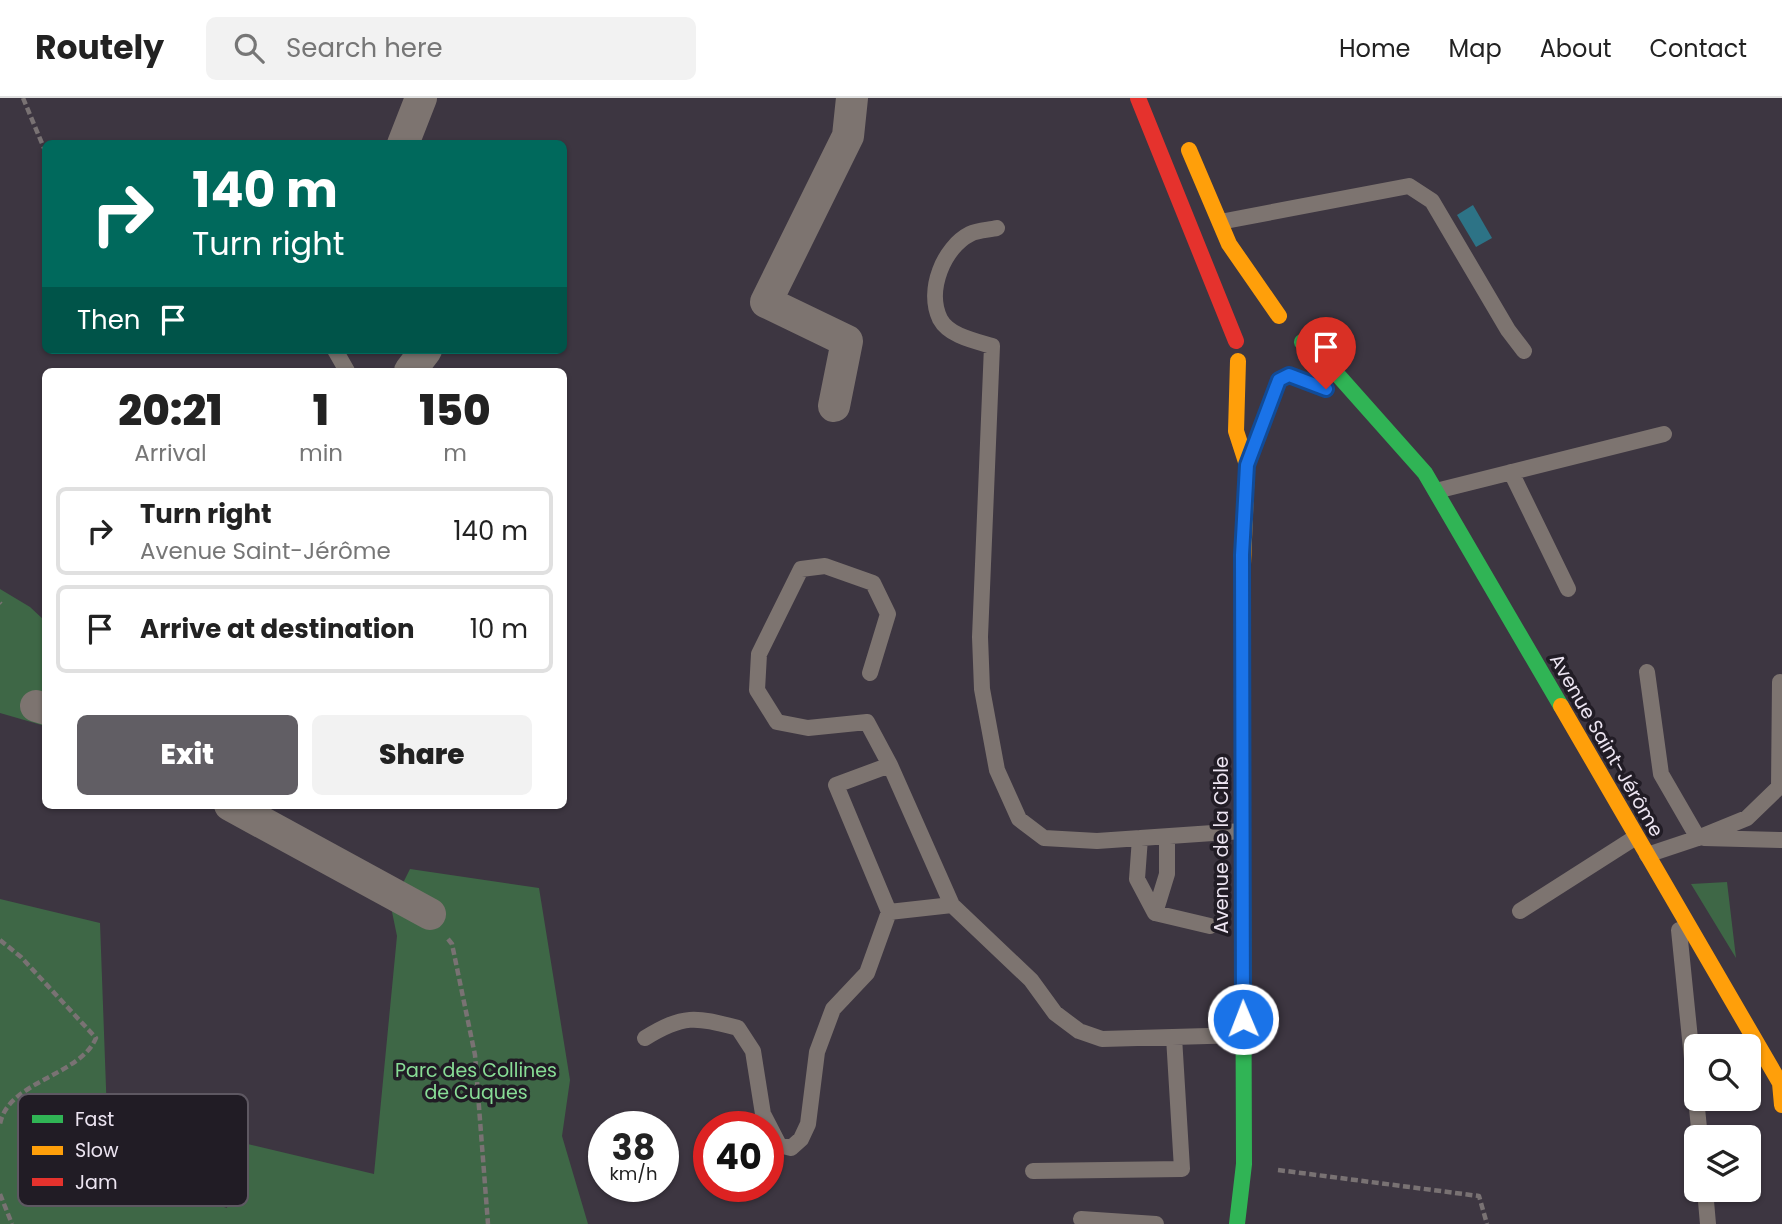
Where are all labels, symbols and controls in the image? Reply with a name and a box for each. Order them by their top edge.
search box [206,17,696,80]
text: Routely [35,24,164,71]
icon: search [230,29,268,67]
text: Search here [286,30,443,66]
text: Home [1339,32,1411,65]
text: Map [1449,32,1502,65]
text: About [1540,32,1611,65]
text: Contact [1649,32,1747,65]
text: 140 m [192,156,338,224]
icon: right [77,168,168,259]
text: Turn right [192,221,344,266]
icon: arrive [154,301,192,339]
text: Then [77,302,140,338]
pin [1296,317,1356,389]
icon: arrive [1307,328,1345,366]
text: 20:21 [118,381,223,440]
text: 1 [313,381,329,440]
text: 150 [419,381,491,440]
text: Arrival [134,437,207,469]
text: min [299,437,343,469]
text: m [443,437,467,469]
text: Turn right [140,496,272,532]
icon: right [81,512,119,550]
text: 140 m [453,513,528,549]
text: Avenue Saint-Jérôme [140,535,391,567]
icon: arrive [81,610,119,648]
text: Arrive at destination [140,611,415,647]
text: 10 m [470,611,528,647]
street label: Avenue Saint-Jérôme [1543,649,1670,842]
button: Exit [77,715,298,795]
button: Share [312,715,532,795]
street label: Avenue de la Cible [1208,756,1235,934]
position arrow [1206,982,1280,1056]
map controls [1684,1034,1761,1202]
button: search [1684,1034,1761,1111]
park label: Parc des Collines de Cuques [395,1057,557,1106]
legend [18,1094,248,1206]
text: Fast [75,1106,114,1133]
speed limit sign: 40 [693,1111,784,1202]
text: 38 [612,1123,655,1172]
button: layers [1684,1125,1761,1202]
text: Slow [75,1137,119,1164]
text: km/h [610,1161,657,1186]
text: Jam [75,1169,117,1196]

